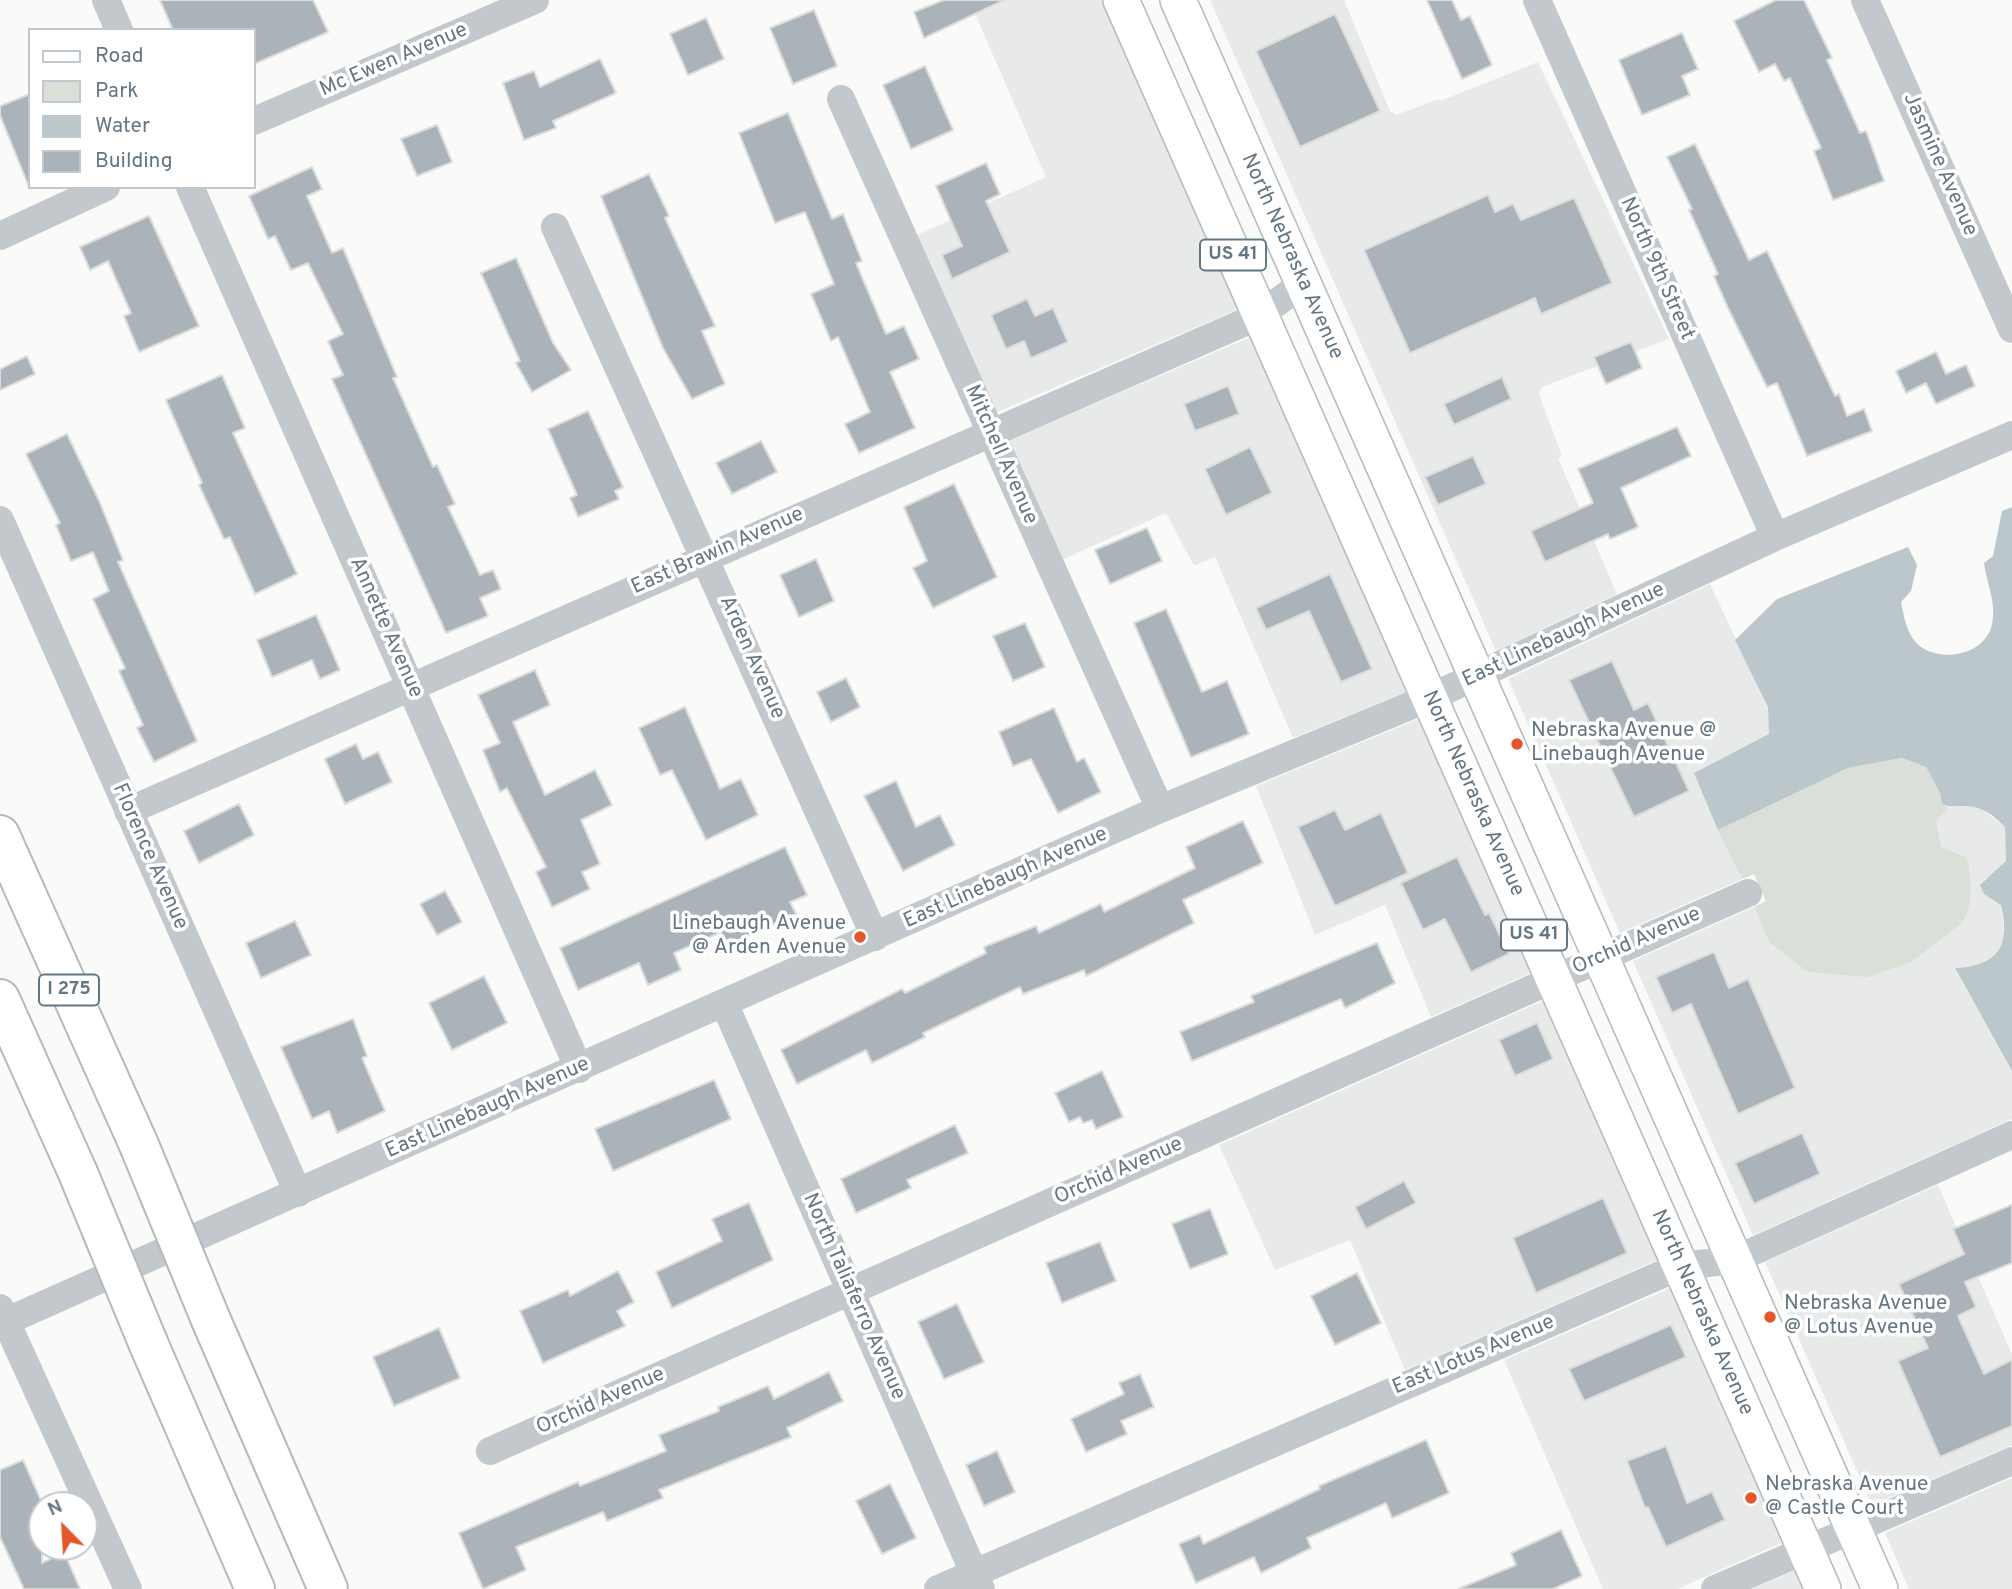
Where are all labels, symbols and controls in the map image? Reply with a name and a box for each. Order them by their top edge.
street label: Mc Ewen Avenue [316,19,472,103]
legend [28,28,256,189]
text: Road [95,43,144,70]
text: Park [95,78,138,105]
street label: Jasmine Avenue [1896,90,1982,240]
text: Water [95,113,150,140]
text: Building [95,148,173,175]
street label: North Nebraska Avenue [1234,150,1348,364]
street label: North 9th Street [1613,194,1699,344]
road number: US 41 [1200,240,1266,270]
street label: Mitchell Avenue [958,381,1042,529]
street label: East Brawin Avenue [628,503,808,601]
street label: Annette Avenue [343,554,427,702]
street label: East Linebaugh Avenue [1459,578,1669,694]
street label: Arden Avenue [713,593,789,723]
street label: North Nebraska Avenue [1415,687,1529,901]
place label: Nebraska Avenue @ Linebaugh Avenue [1531,719,1716,769]
marker: Nebraska Avenue @ Linebaugh Avenue [1509,736,1525,752]
street label: Florence Avenue [105,780,193,934]
street label: East Linebaugh Avenue [900,823,1112,935]
street label: Orchid Avenue [1569,902,1705,982]
place label: Linebaugh Avenue @ Arden Avenue [672,912,846,962]
road number: US 41 [1501,920,1567,951]
marker: Linebaugh Avenue @ Arden Avenue [852,929,868,945]
road number: I 275 [39,974,99,1006]
street label: East Linebaugh Avenue [382,1053,594,1165]
street label: Orchid Avenue [1051,1132,1187,1212]
street label: North Taliaferro Avenue [796,1190,910,1404]
street label: North Nebraska Avenue [1644,1206,1758,1420]
place label: Nebraska Avenue @ Lotus Avenue [1784,1292,1947,1342]
marker: Nebraska Avenue @ Lotus Avenue [1762,1309,1778,1325]
street label: East Lotus Avenue [1389,1311,1559,1401]
street label: Orchid Avenue [533,1362,669,1442]
place label: Nebraska Avenue @ Castle Court [1765,1473,1928,1523]
marker: Nebraska Avenue @ Castle Court [1743,1490,1759,1506]
north arrow [28,1491,98,1561]
text: N [44,1495,66,1522]

